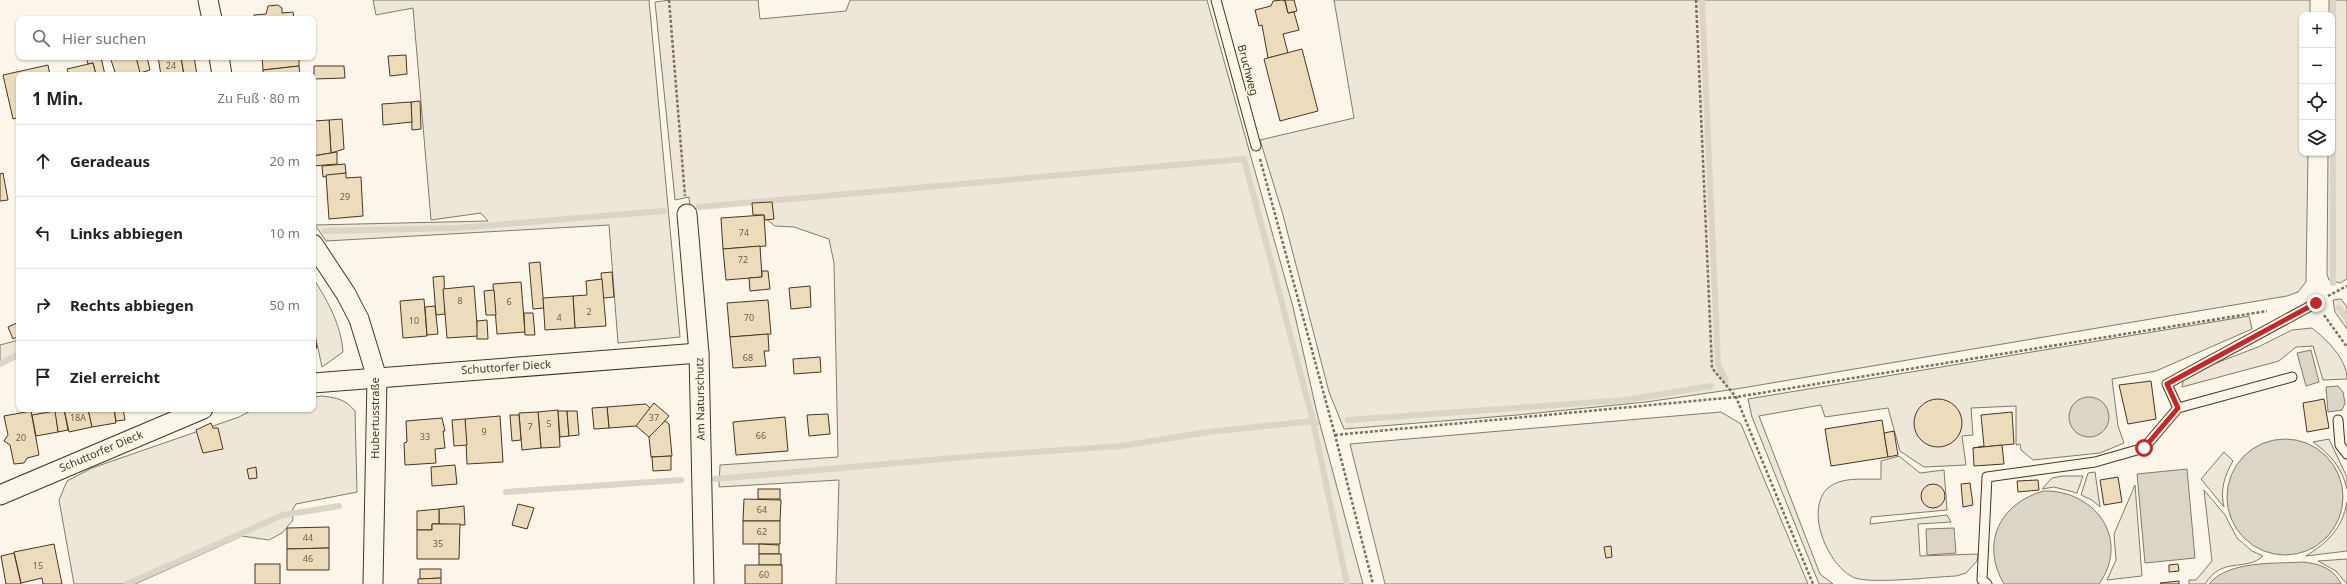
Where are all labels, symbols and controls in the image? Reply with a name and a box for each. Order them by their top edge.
map controls [2299,12,2335,156]
button: + [2299,12,2335,48]
search box [16,16,316,60]
icon: search [30,27,52,49]
text: Hier suchen [62,28,146,48]
street label: Bruchweg [1234,43,1262,97]
button: − [2299,48,2335,84]
house number: 24 [166,59,176,72]
button: locate [2299,84,2335,120]
text: 1 Min. [32,87,83,110]
text: Zu Fuß · 80 m [218,89,300,107]
button: layers [2299,120,2335,156]
icon: ahead [32,150,54,172]
text: Geradeaus [70,151,150,171]
text: 20 m [270,152,300,170]
house number: 29 [340,190,350,203]
icon: left [32,222,54,244]
text: Links abbiegen [70,223,183,243]
text: 10 m [270,224,300,242]
house number: 74 [739,226,749,239]
house number: 72 [738,253,748,266]
icon: right [32,294,54,316]
house number: 8 [457,294,463,307]
route end [2307,294,2325,312]
text: Rechts abbiegen [70,295,194,315]
house number: 6 [506,295,512,308]
text: 50 m [270,296,300,314]
house number: 2 [586,305,592,318]
house number: 4 [556,311,562,324]
house number: 70 [744,311,754,324]
house number: 10 [409,314,419,327]
house number: 68 [743,351,753,364]
street label: Schuttorfer Dieck [461,356,551,377]
street label: Am Naturschutz [691,357,708,441]
icon: arrive [32,366,54,388]
text: Ziel erreicht [70,367,160,387]
street label: Hubertusstraße [367,377,382,459]
house number: 18A [70,411,86,424]
house number: 37 [649,411,659,424]
house number: 5 [546,417,552,430]
house number: 7 [527,420,533,433]
house number: 9 [481,425,487,438]
street label: Schuttorfer Dieck [57,426,145,475]
house number: 66 [756,429,766,442]
house number: 33 [420,430,430,443]
house number: 20 [16,431,26,444]
route start [2135,439,2153,457]
house number: 64 [757,503,767,516]
house number: 62 [757,525,767,538]
house number: 44 [303,531,313,544]
house number: 35 [433,537,443,550]
house number: 46 [303,552,313,565]
house number: 15 [33,559,43,572]
house number: 60 [759,568,769,581]

